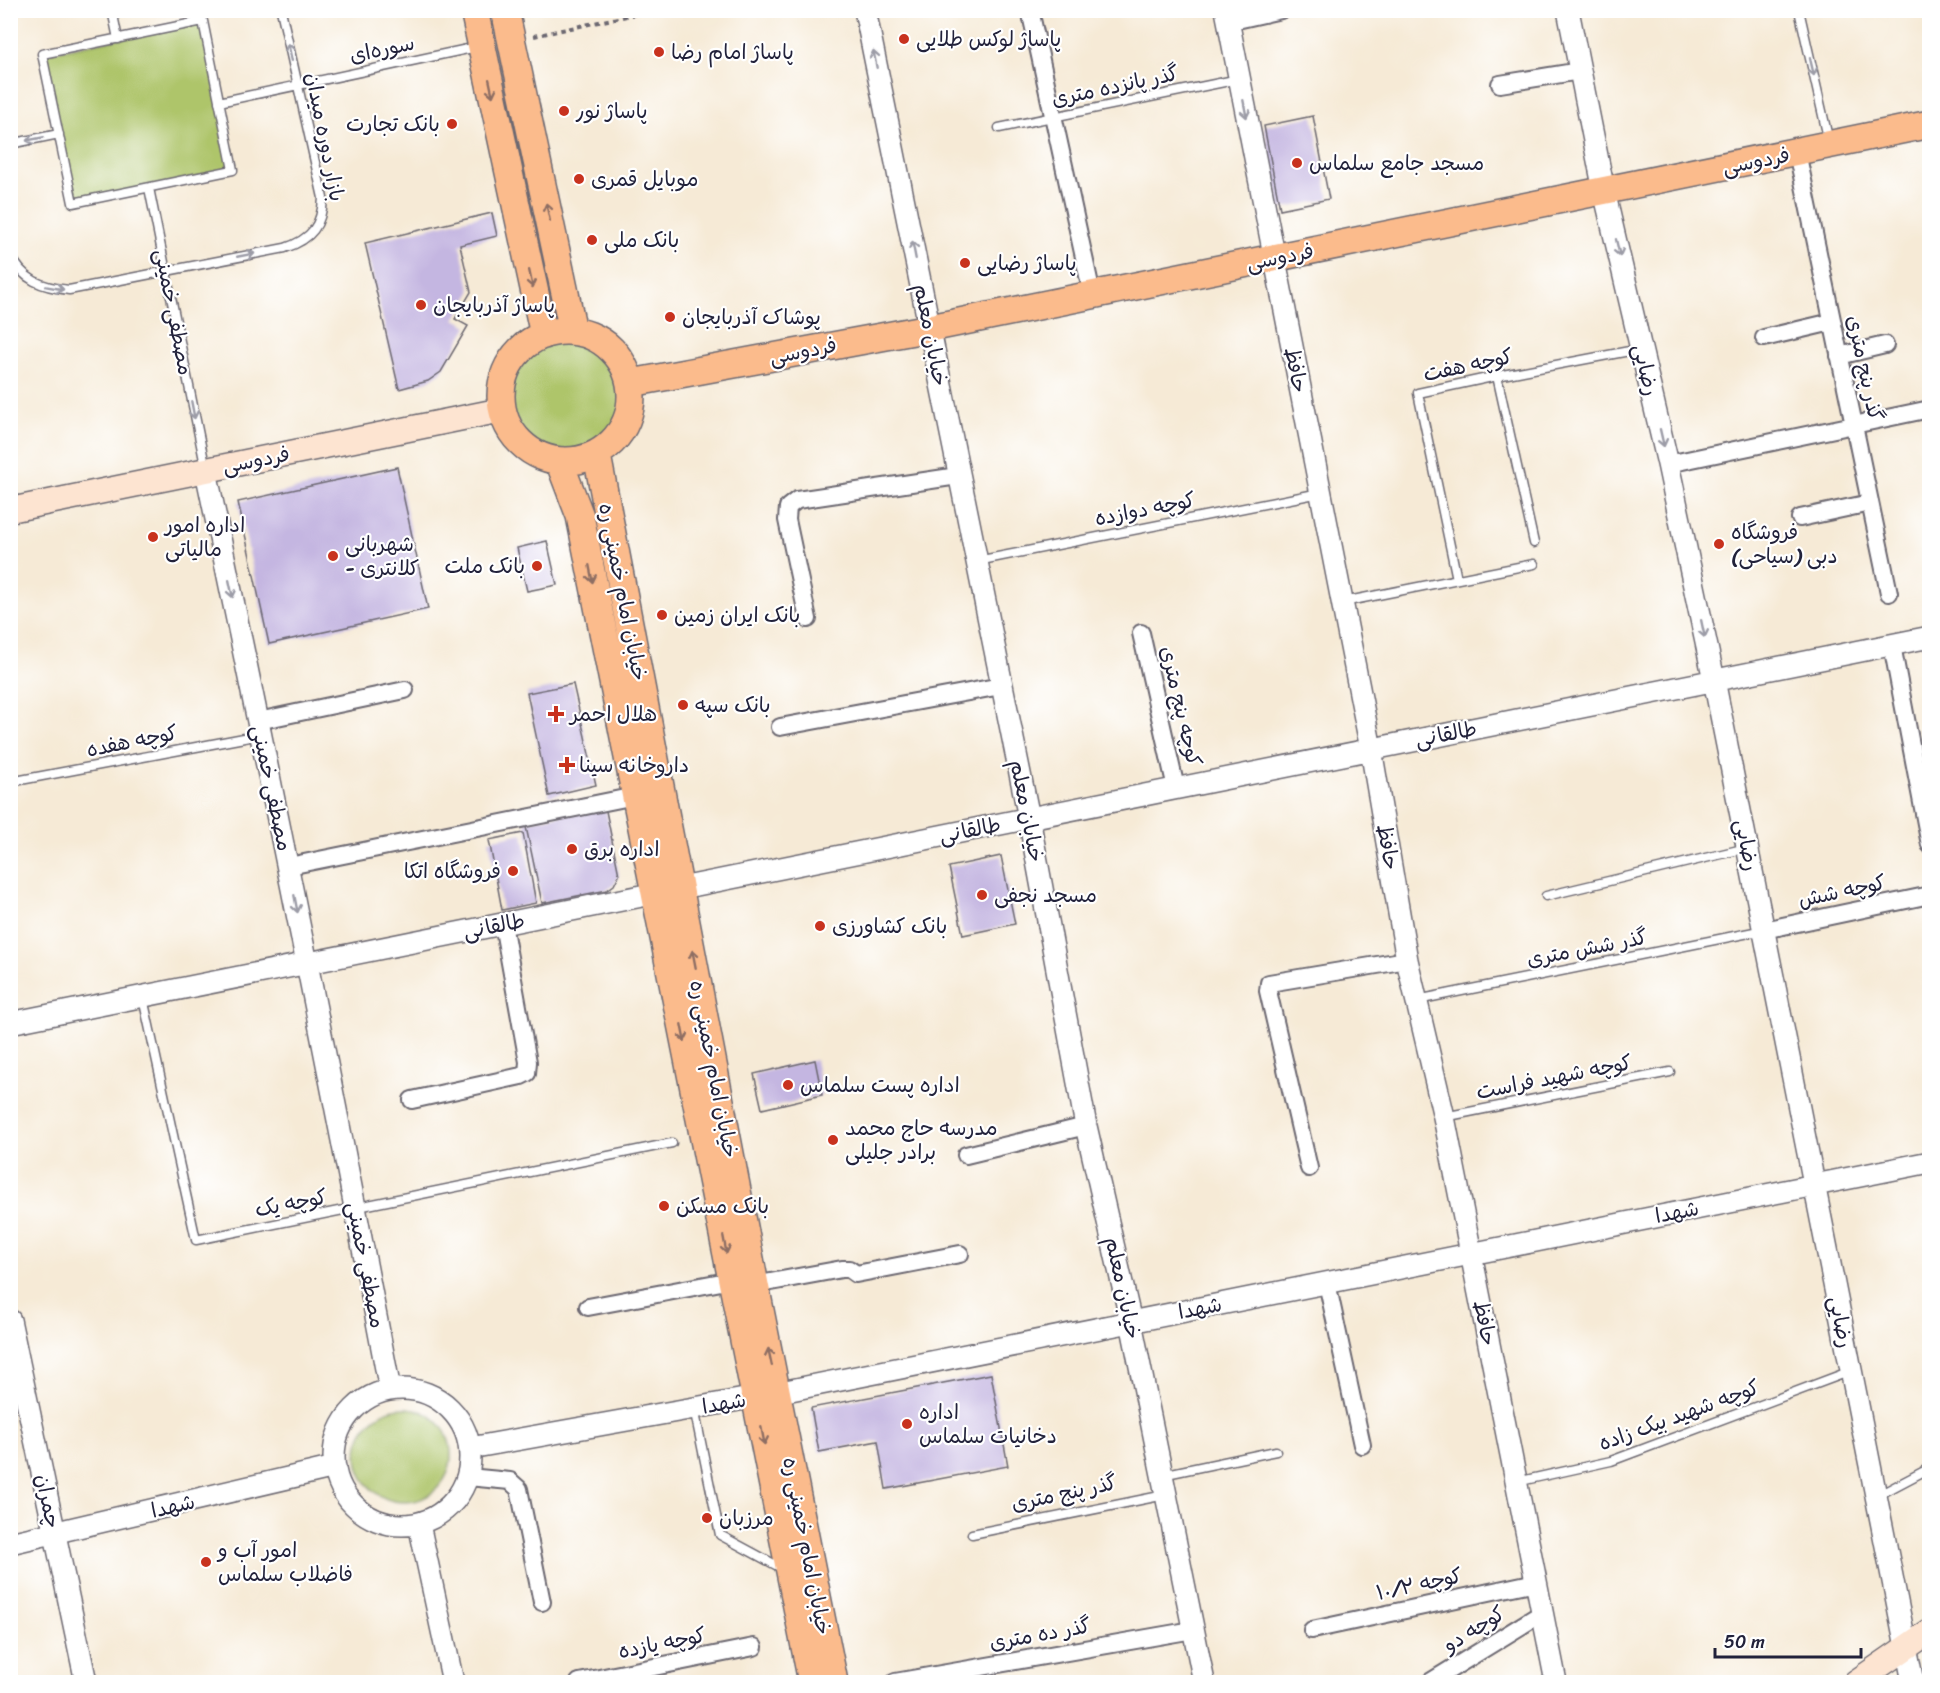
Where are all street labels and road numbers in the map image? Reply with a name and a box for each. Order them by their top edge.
street label: سوره‌ای [346,24,418,74]
street label: گذر پانزده متری [1048,54,1182,118]
street label: بازار دوره میدان [294,69,356,205]
street label: فردوسی [1719,136,1793,186]
street label: فردوسی [1243,232,1317,282]
street label: مصطفی خمینی [143,245,205,379]
street label: خیابان معلم [902,281,960,389]
street label: گذر پنج متری [1835,312,1895,424]
street label: فردوسی [766,326,840,376]
street label: کوچه هفت [1420,337,1516,393]
street label: رضایی [1622,340,1670,400]
street label: حافظ [1273,344,1319,396]
street label: فردوسی [219,435,293,485]
street label: کوچه دوازده [1091,481,1199,537]
street label: خیابان امام خمینی ره [587,500,659,684]
street label: کوچه پنج متری [1149,642,1213,770]
street label: طالقانی [1412,709,1480,759]
street label: کوچه هفده [83,714,181,768]
street label: مصطفی خمینی [240,721,304,855]
street label: خیابان معلم [998,757,1056,865]
street label: طالقانی [936,805,1004,855]
street label: رضایی [1723,816,1771,874]
street label: حافظ [1365,821,1411,873]
street label: کوچه شش [1795,863,1889,919]
street label: طالقانی [460,901,528,951]
street label: گذر شش متری [1523,918,1651,978]
street label: خیابان امام خمینی ره [678,977,750,1161]
street label: کوچه شهید فراست [1473,1043,1635,1111]
street label: کوچه یک [252,1177,330,1229]
street label: شهدا [1652,1189,1702,1235]
street label: مصطفی خمینی [335,1198,397,1332]
street label: خیابان معلم [1094,1233,1152,1343]
street label: شهدا [1175,1285,1225,1331]
street label: رضایی [1817,1293,1865,1351]
street label: حافظ [1462,1297,1508,1349]
street label: کوچه شهید بیک زاده [1593,1368,1765,1462]
street label: شهدا [699,1380,749,1426]
street label: خیابان امام خمینی ره [771,1454,843,1638]
street label: گذر پنج متری [1008,1463,1120,1523]
street label: چمران [24,1470,72,1532]
street label: شهدا [147,1483,199,1529]
street label: کوچه ۱۰/۲ [1372,1556,1466,1612]
street label: کوچه دو [1433,1595,1513,1664]
street label: گذر ده متری [986,1606,1094,1662]
street label: کوچه یازده [615,1616,709,1670]

